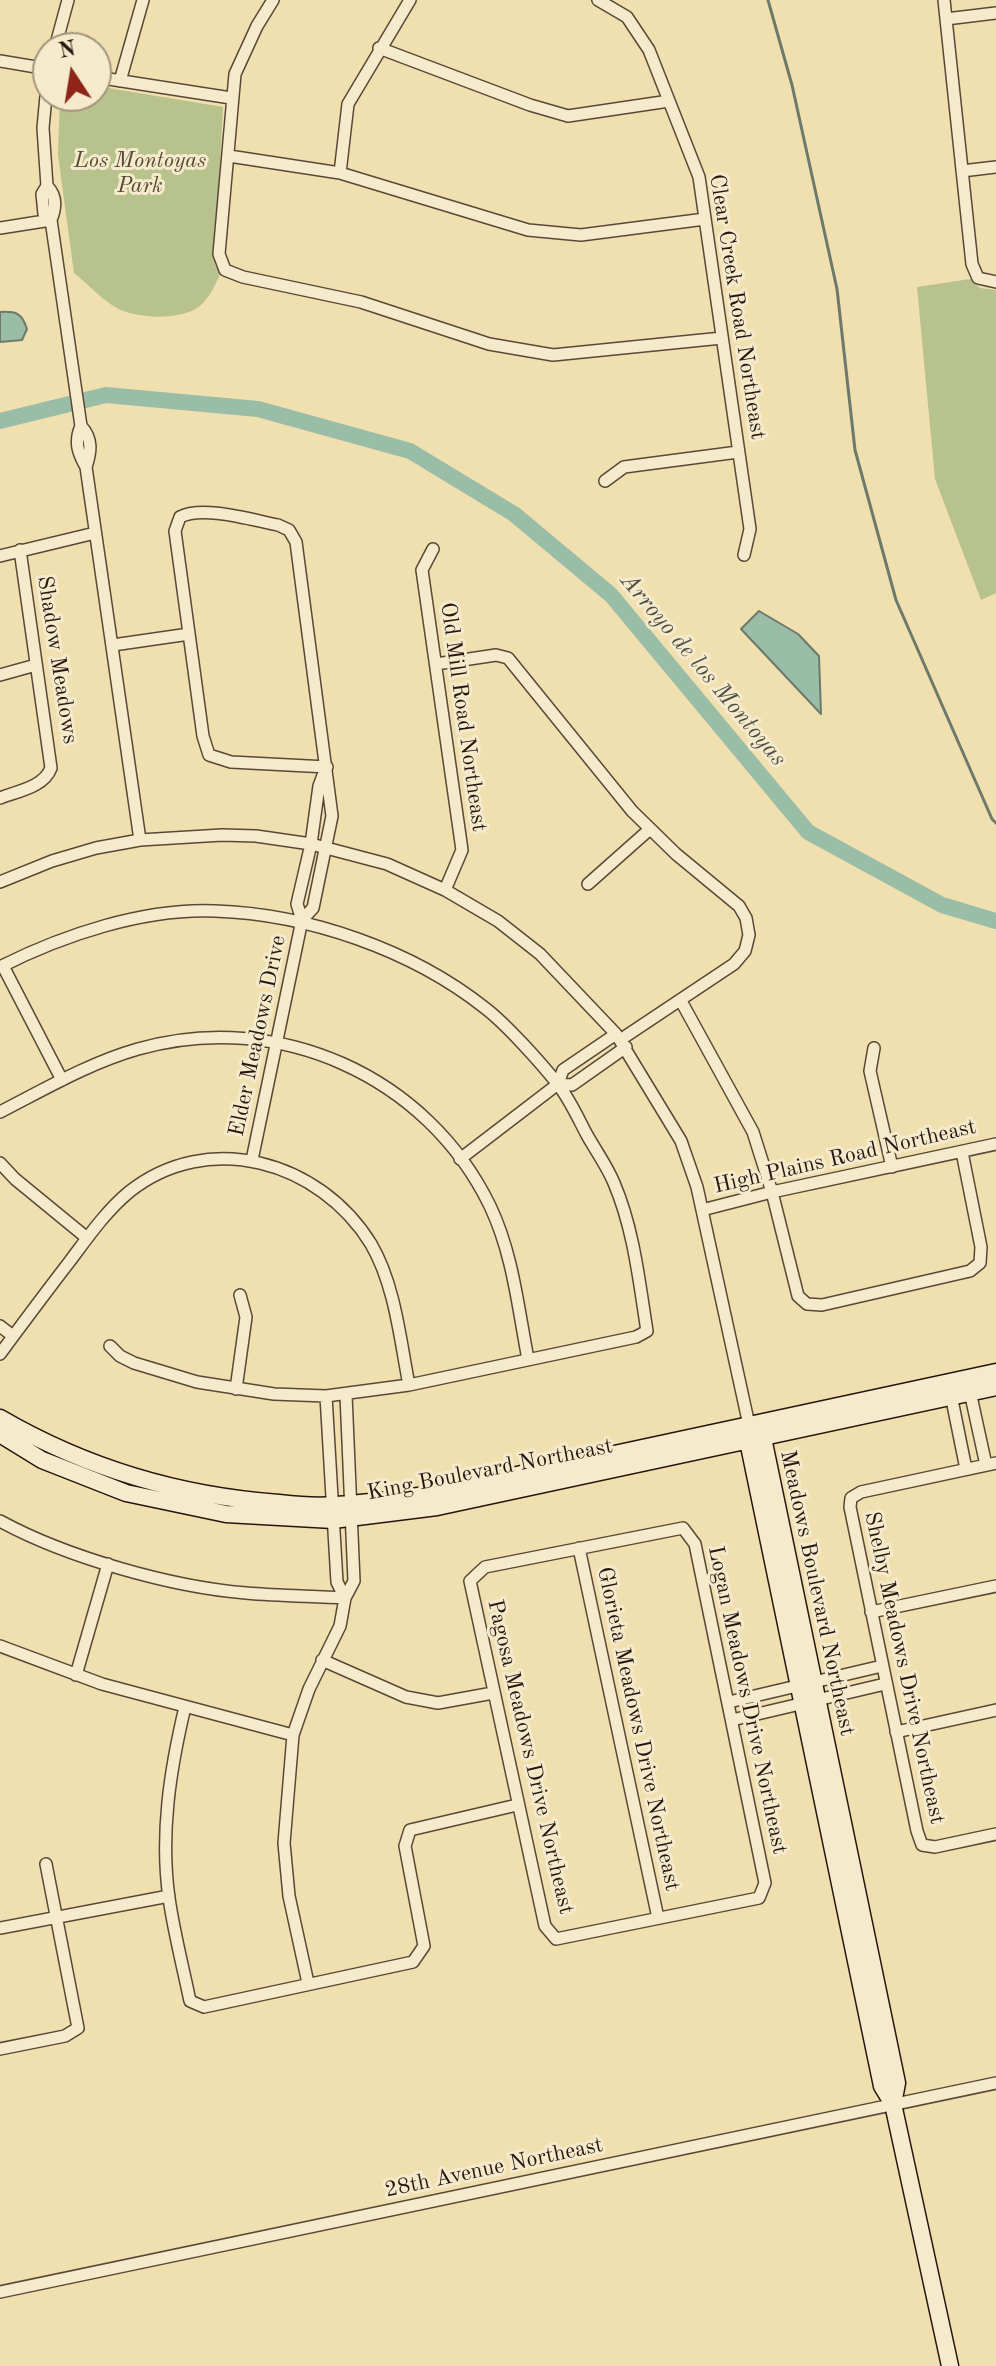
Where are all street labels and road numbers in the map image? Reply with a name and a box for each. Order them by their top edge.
street label: Clear Creek Road Northeast [703,172,771,442]
street label: Shadow Meadows [31,574,83,746]
street label: Old Mill Road Northeast [434,601,492,833]
street label: Elder Meadows Drive [224,933,292,1139]
street label: High Plains Road Northeast [711,1114,979,1200]
street label: King Boulevard Northeast [365,1433,615,1507]
street label: Meadows Boulevard Northeast [774,1448,860,1738]
street label: Shelby Meadows Drive Northeast [858,1509,950,1827]
street label: Logan Meadows Drive Northeast [701,1543,793,1857]
street label: Glorieta Meadows Drive Northeast [591,1565,685,1893]
street label: Pagosa Meadows Drive Northeast [481,1597,579,1917]
street label: 28th Avenue Northeast [383,2132,605,2204]

